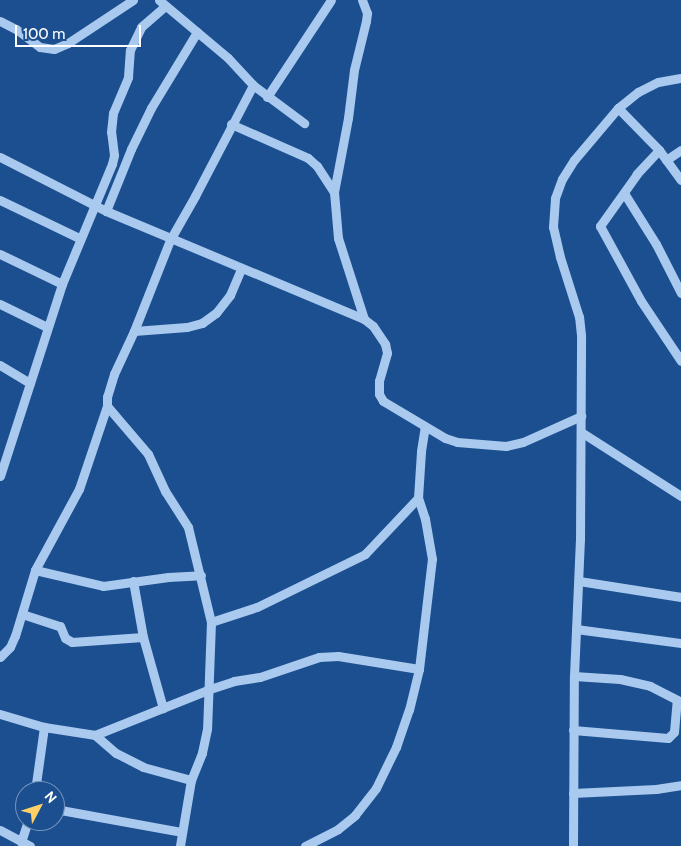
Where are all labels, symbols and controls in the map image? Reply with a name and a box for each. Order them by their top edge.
scale bar [18,15,144,47]
text: 100 m [23,25,65,43]
north arrow [15,781,65,831]
text: N [41,787,61,807]

